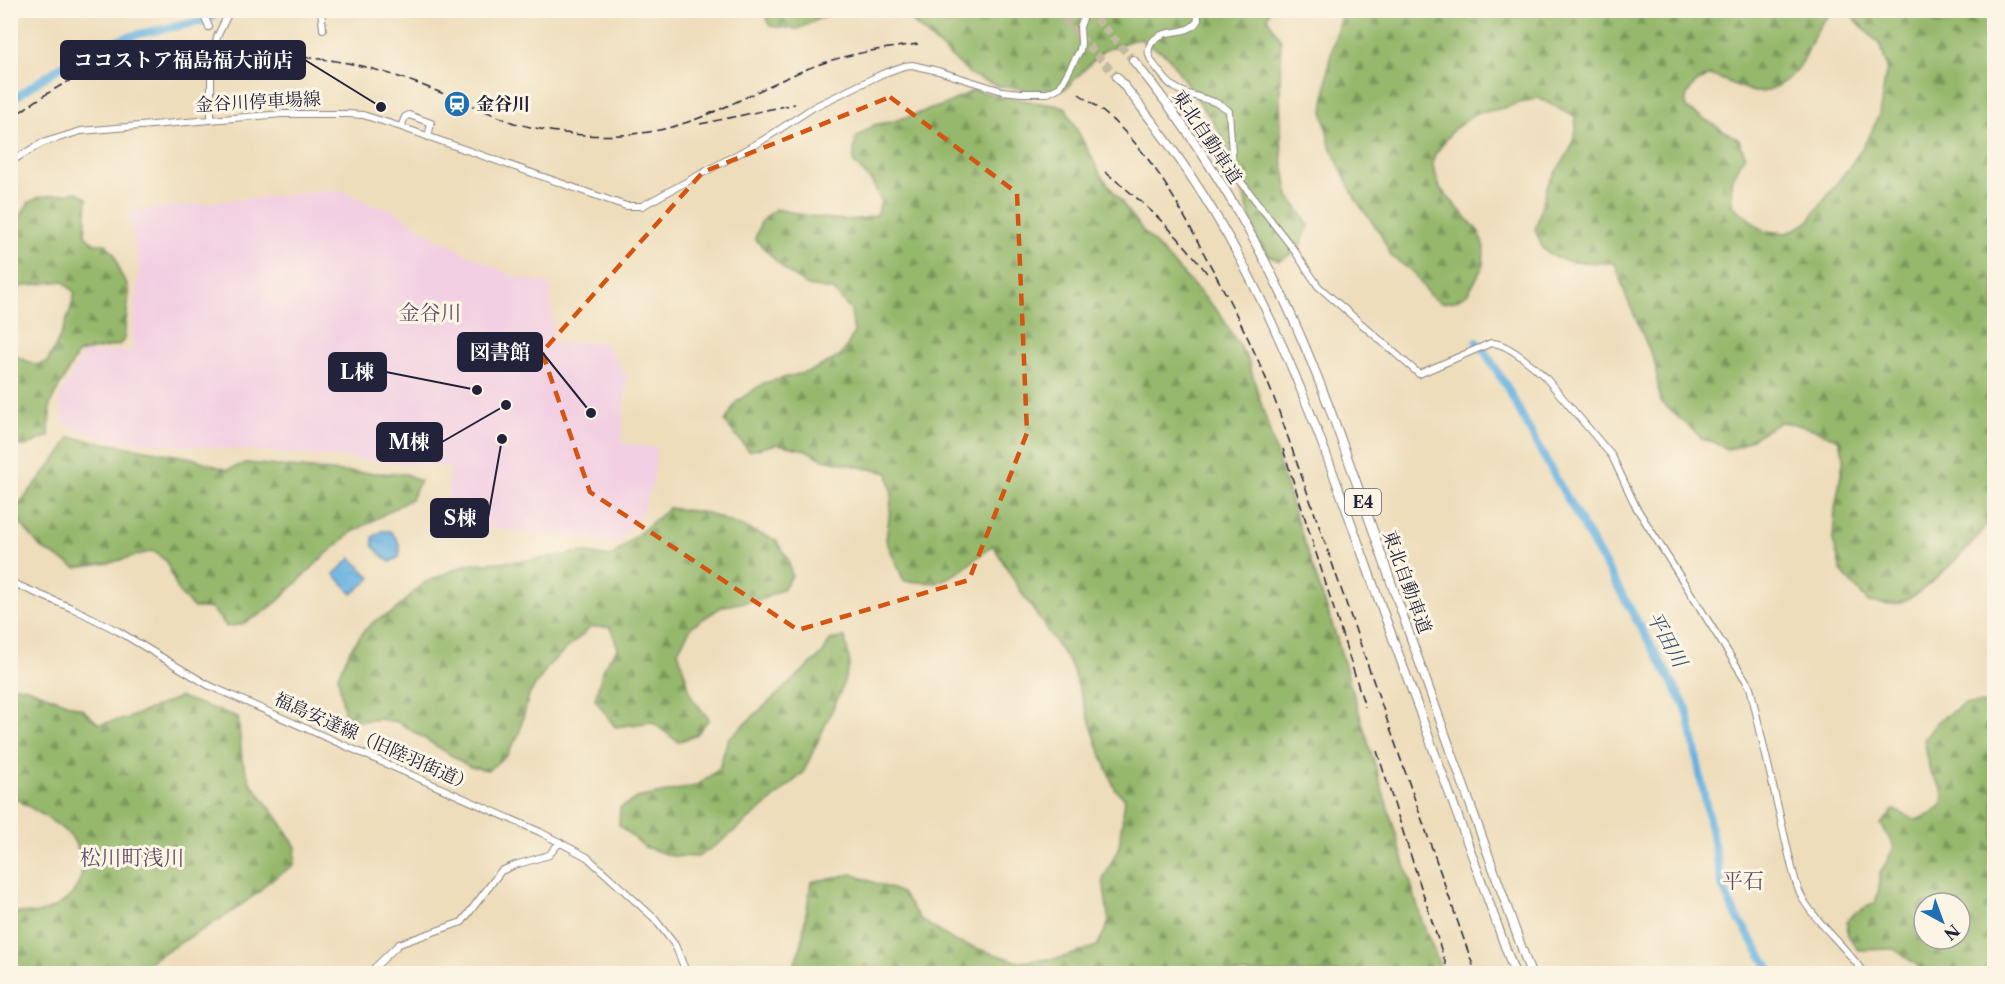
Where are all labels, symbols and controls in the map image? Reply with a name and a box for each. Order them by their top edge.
callout: ココストア福島福大前店 [61,41,305,79]
text: ココストア福島福大前店 [73,48,293,72]
street label: 東北自動車道 [1168,86,1246,188]
street label: 金谷川停車場線 [195,88,321,116]
station icon: 金谷川 [442,89,472,119]
place label: 金谷川 [476,93,530,115]
district label: 金谷川 [399,300,462,325]
callout: 図書館 [458,333,542,371]
text: 図書館 [470,340,530,364]
callout: L棟 [329,353,386,391]
text: L棟 [340,360,374,384]
callout: M棟 [377,423,442,461]
text: M棟 [388,430,430,454]
road number: E4 [1345,489,1381,515]
callout: S棟 [431,499,488,537]
text: S棟 [444,506,476,530]
street label: 東北自動車道 [1378,527,1436,637]
water label: 平田川 [1642,607,1693,673]
street label: 福島安達線（旧陸羽街道） [271,688,477,796]
district label: 松川町浅川 [80,845,185,870]
district label: 平石 [1722,868,1764,893]
north arrow [1912,891,1972,951]
text: N [1940,920,1964,944]

